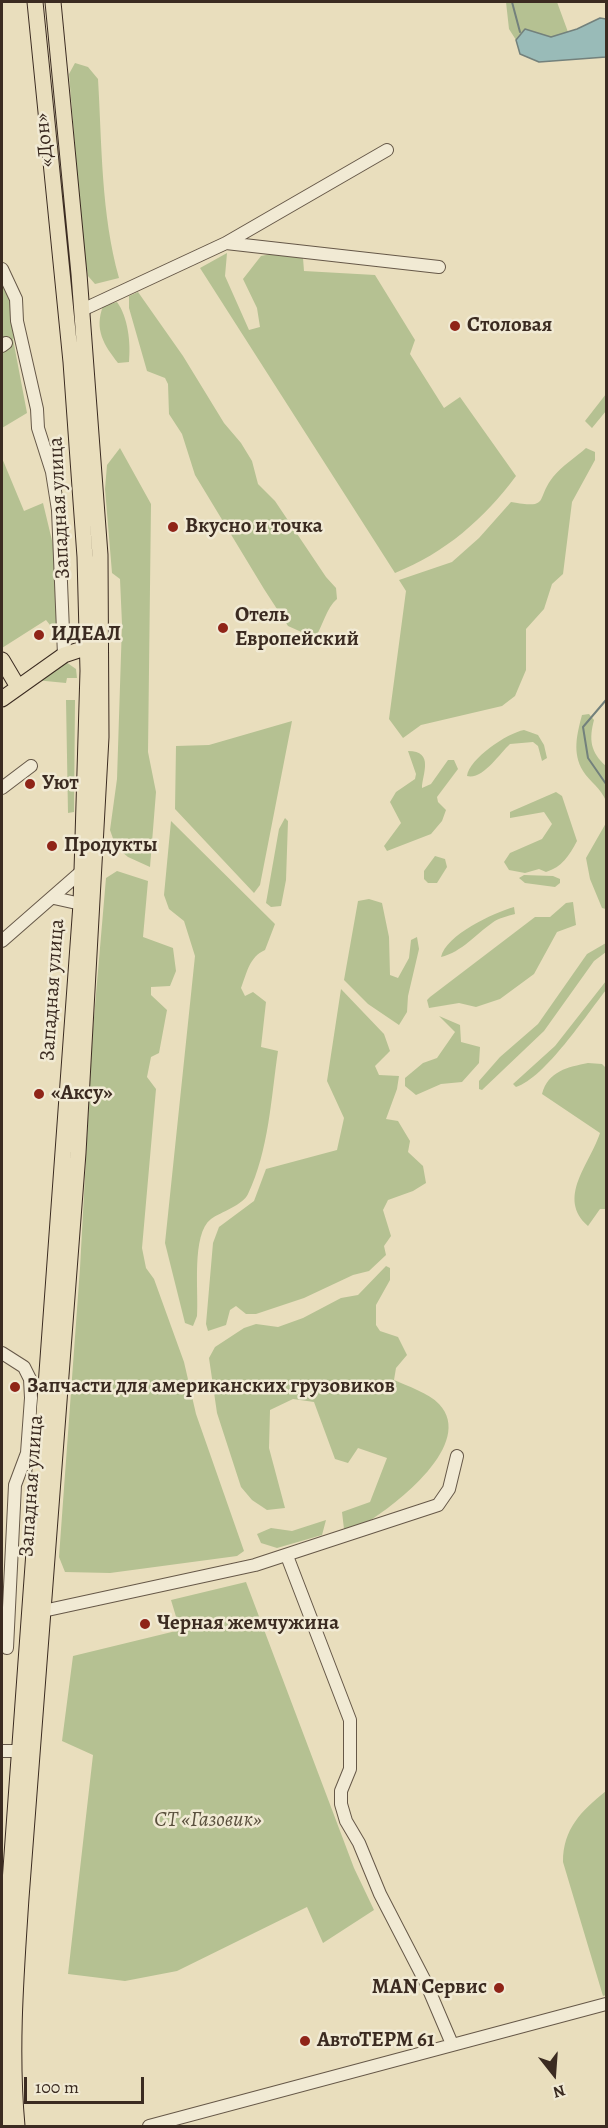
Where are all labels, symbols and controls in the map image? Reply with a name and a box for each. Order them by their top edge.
street label: «Дон» [30,112,60,168]
place label: Столовая [467,313,552,339]
marker: Столовая [448,319,462,333]
street label: Западная улица [44,436,76,580]
place label: Вкусно и точка [185,514,323,540]
marker: Вкусно и точка [166,520,180,534]
place label: Отель Европейский [235,603,359,653]
marker: Отель Европейский [216,621,230,635]
place label: ИДЕАЛ [51,622,121,648]
marker: ИДЕАЛ [32,628,46,642]
place label: Уют [42,771,79,797]
marker: Уют [23,777,37,791]
place label: Продукты [64,833,158,859]
marker: Продукты [45,839,59,853]
street label: Западная улица [35,918,71,1062]
place label: «Аксу» [51,1081,113,1107]
marker: «Аксу» [32,1087,46,1101]
place label: Запчасти для американских грузовиков [27,1374,395,1400]
marker: Запчасти для американских грузовиков [8,1380,22,1394]
street label: Западная улица [14,1414,50,1558]
place label: Черная жемчужина [157,1611,339,1637]
marker: Черная жемчужина [138,1617,152,1631]
park label: СТ «Газовик» [154,1808,262,1834]
place label: MAN Сервис [372,1975,487,2001]
marker: MAN Сервис [492,1981,506,1995]
place label: АвтоТЕРМ 61 [317,2028,434,2054]
marker: АвтоТЕРМ 61 [298,2034,312,2048]
north arrow [524,2044,584,2104]
scale bar [27,2065,147,2103]
text: 100 m [35,2075,79,2099]
text: N [550,2079,568,2103]

